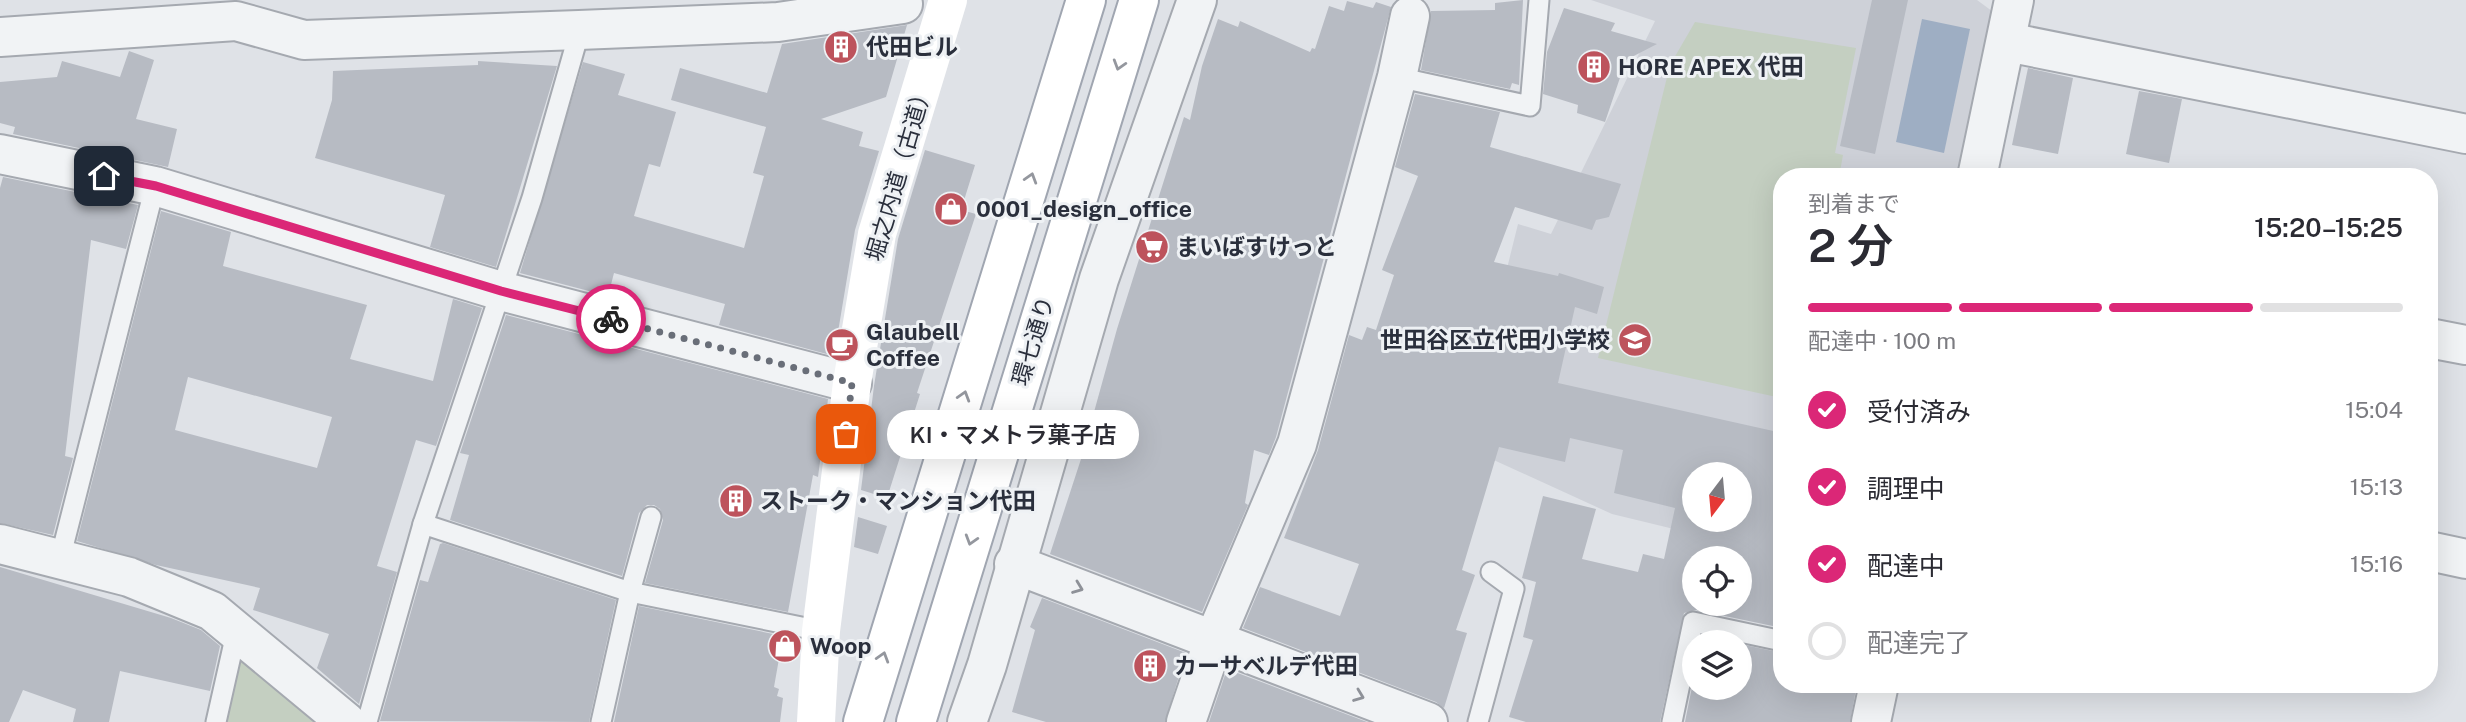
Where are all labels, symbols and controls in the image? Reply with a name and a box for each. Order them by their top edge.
building icon: 代田ビル [822,28,860,66]
place label: 代田ビル [866,33,958,60]
building icon: HORE APEX 代田 [1575,48,1613,86]
place label: HORE APEX 代田 [1618,53,1803,80]
one-way arrow [1112,59,1127,71]
street label: 堀之内道（古道） [860,80,937,264]
pin [74,146,134,206]
icon: home [85,157,123,195]
one-way arrow [1022,173,1037,185]
shop icon: 0001_design_office [932,190,970,228]
text: 到着まで [1808,190,1900,217]
place label: 0001_design_office [976,195,1192,222]
text: 15:20–15:25 [2254,212,2403,243]
text: 2 分 [1808,218,1893,272]
supermarket icon: まいばすけっと [1133,228,1171,266]
place label: まいばすけっと [1176,233,1337,260]
courier [576,284,646,354]
street label: 環七通り [1006,293,1059,389]
icon: bike [592,300,630,338]
place label: Glaubell Coffee [866,318,960,371]
school or university icon: 世田谷区立代田小学校 [1616,321,1654,359]
cafe icon: Glaubell Coffee [823,326,861,364]
place label: 世田谷区立代田小学校 [1380,326,1610,353]
text: 配達中 · 100 m [1808,327,1956,354]
one-way arrow [955,390,970,402]
icon: check [1808,391,1846,429]
text: 受付済み [1867,396,1971,427]
text: 15:04 [2345,396,2403,423]
pin [816,404,876,464]
callout: KI・マメトラ菓子店 [888,410,1140,458]
icon: bag [827,415,865,453]
text: KI・マメトラ菓子店 [910,421,1116,448]
north arrow [1682,462,1752,532]
map controls [1682,462,1752,700]
icon: check [1808,468,1846,506]
text: 調理中 [1867,473,1945,504]
text: 15:13 [2350,473,2403,500]
building icon: ストーク・マンション代田 [717,482,755,520]
place label: ストーク・マンション代田 [760,487,1036,514]
one-way arrow [965,534,980,546]
icon: check [1808,545,1846,583]
button: locate [1682,546,1752,616]
text: 配達中 [1867,550,1945,581]
text: 15:16 [2350,550,2403,577]
one-way arrow [1071,580,1083,594]
shop icon: Woop [766,627,804,665]
text: 配達完了 [1867,627,1971,658]
button: layers [1682,630,1752,700]
place label: Woop [810,632,871,659]
building icon: カーサベルデ代田 [1131,647,1169,685]
one-way arrow [875,651,890,663]
place label: カーサベルデ代田 [1174,652,1358,679]
one-way arrow [1352,687,1364,701]

